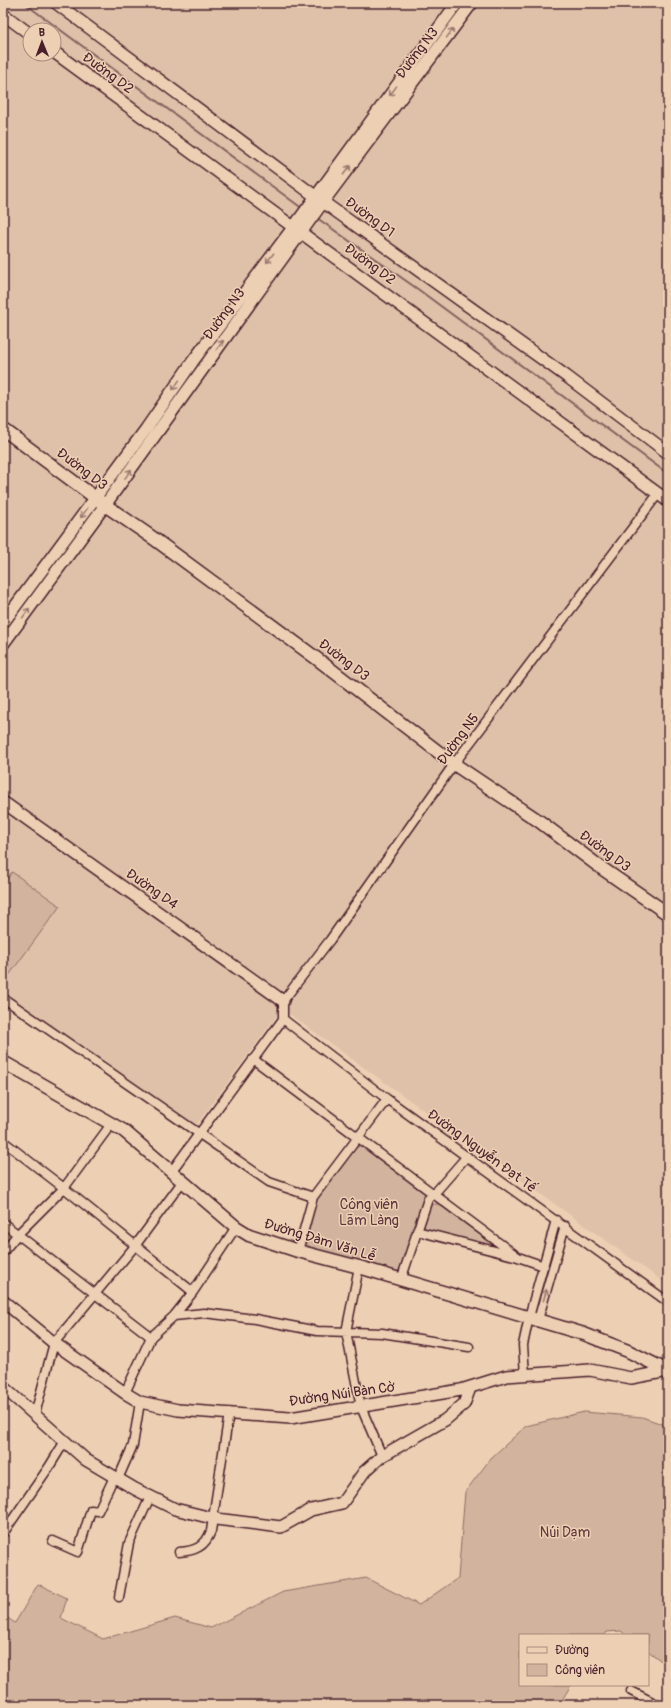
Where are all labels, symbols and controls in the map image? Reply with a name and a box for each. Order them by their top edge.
north arrow [22,22,62,62]
street label: Đường N3 [392,24,442,82]
text: B [39,26,45,39]
one-way arrow [446,28,454,39]
street label: Đường D2 [79,49,137,97]
one-way arrow [389,85,397,96]
one-way arrow [343,165,351,176]
street label: Đường D1 [342,193,398,241]
street label: Đường D2 [341,240,399,288]
one-way arrow [266,253,275,264]
street label: Đường N3 [200,285,249,343]
one-way arrow [216,340,224,351]
one-way arrow [172,380,180,391]
street label: Đường D3 [53,444,111,494]
one-way arrow [124,468,132,479]
one-way arrow [80,508,88,519]
one-way arrow [22,607,30,618]
street label: Đường D3 [315,635,373,685]
street label: Đường N5 [434,710,482,768]
street label: Đường D3 [576,827,634,875]
street label: Đường D4 [123,865,181,913]
street label: Đường Nguyễn Đạt Tế [424,1105,541,1197]
park label: Công viên Lãm Làng [339,1196,399,1229]
street label: Đường Đàm Văn Lễ [262,1214,378,1265]
one-way arrow [542,1289,549,1302]
street label: Đường Núi Bàn Cờ [288,1378,397,1410]
park label: Núi Dạm [540,1524,590,1541]
legend [519,1634,649,1686]
text: Đường [555,1643,589,1658]
text: Công viên [555,1663,605,1678]

